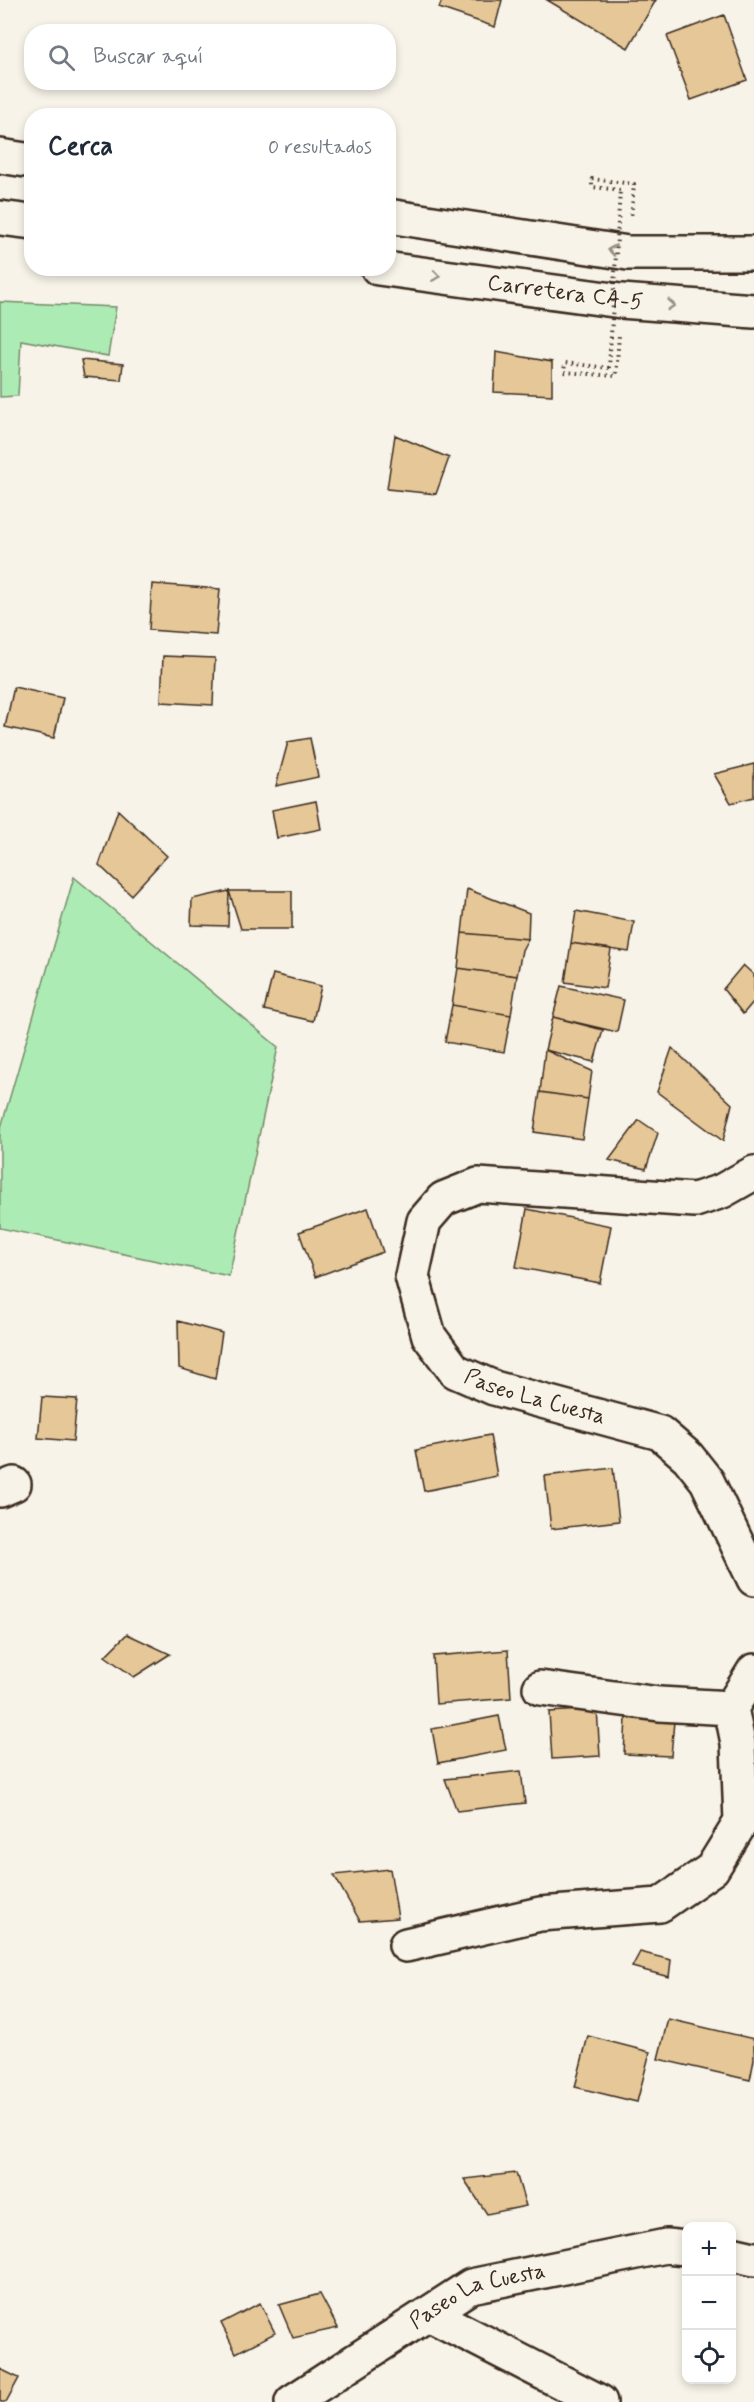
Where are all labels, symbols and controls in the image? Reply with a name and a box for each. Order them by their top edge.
search box [24,24,396,90]
icon: search [45,41,78,74]
text: Buscar aquí [93,43,204,71]
text: Cerca [48,130,113,164]
text: 0 resultados [268,134,372,161]
one-way arrow [607,244,617,257]
street label: Carretera CA-5 [486,269,644,317]
one-way arrow [431,270,440,282]
one-way arrow [666,298,675,311]
street label: Paseo La Cuesta [460,1363,608,1432]
map controls [682,2222,736,2384]
button: + [682,2222,736,2276]
street label: Paseo La Cuesta [404,2257,548,2336]
button: − [682,2276,736,2330]
button: locate [682,2330,736,2384]

